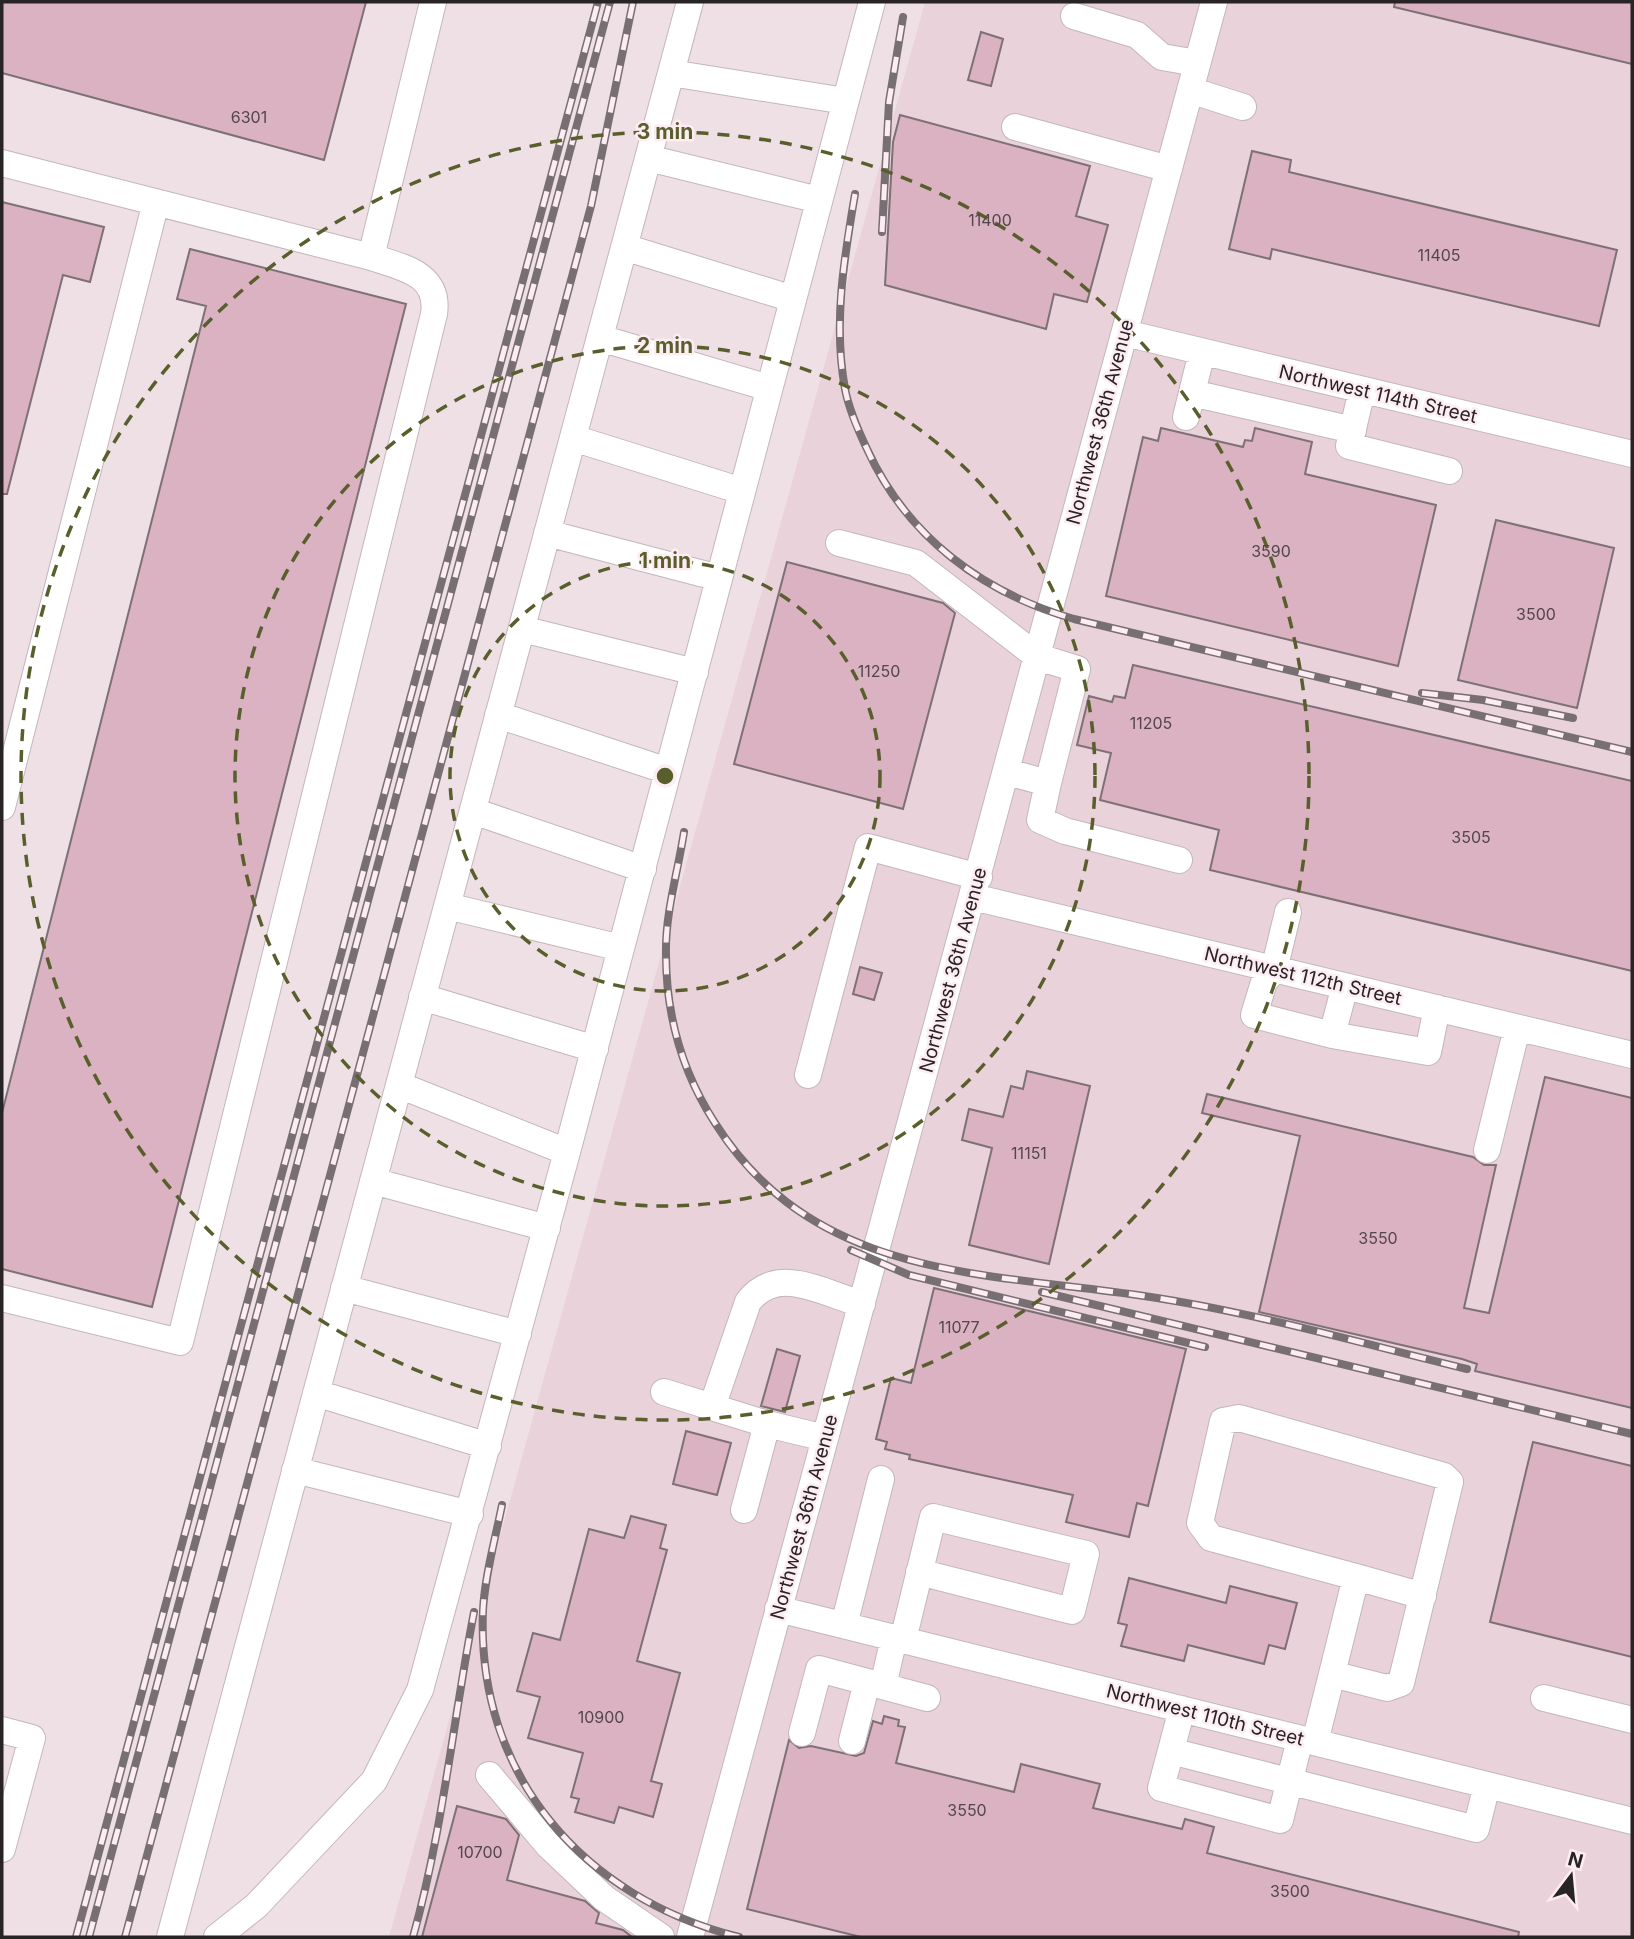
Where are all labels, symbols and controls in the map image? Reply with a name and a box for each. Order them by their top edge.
house number: 6301 [231,107,267,127]
text: 3 min [637,119,693,144]
house number: 11400 [968,210,1012,230]
house number: 11405 [1417,245,1461,265]
street label: Northwest 36th Avenue [1062,317,1138,527]
text: 2 min [637,333,693,358]
street label: Northwest 114th Street [1277,360,1479,428]
house number: 3590 [1251,541,1291,561]
text: 1 min [639,548,691,573]
house number: 3500 [1516,604,1556,624]
house number: 11250 [858,661,900,681]
house number: 11205 [1130,713,1172,733]
centre of rings [653,764,677,788]
house number: 3505 [1451,827,1491,847]
street label: Northwest 36th Avenue [915,865,991,1075]
street label: Northwest 112th Street [1202,942,1404,1010]
house number: 11151 [1011,1143,1047,1163]
house number: 3550 [1358,1228,1398,1248]
house number: 11077 [938,1317,980,1337]
street label: Northwest 36th Avenue [766,1412,842,1622]
street label: Northwest 110th Street [1104,1679,1306,1751]
house number: 10900 [578,1707,624,1727]
house number: 3550 [947,1800,987,1820]
north arrow [1536,1841,1606,1911]
house number: 10700 [457,1842,503,1862]
text: N [1565,1847,1586,1873]
house number: 3500 [1270,1881,1310,1901]

